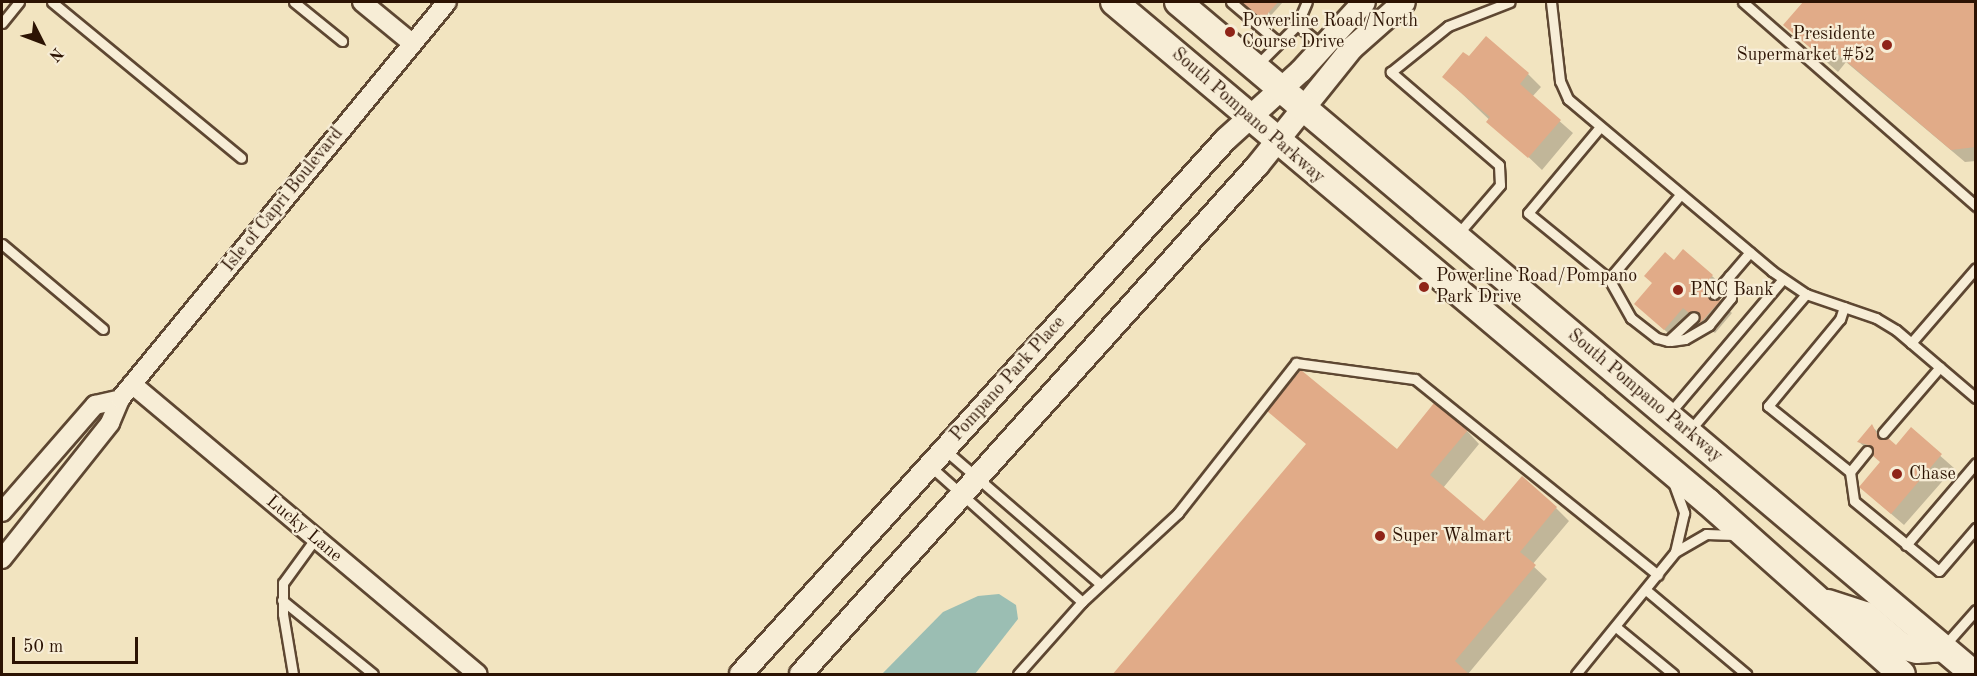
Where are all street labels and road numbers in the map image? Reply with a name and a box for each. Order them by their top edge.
street label: South Pompano Parkway [1167,44,1329,188]
street label: Isle of Capri Boulevard [218,124,348,276]
street label: Pompano Park Place [946,312,1070,446]
street label: South Pompano Parkway [1563,325,1727,467]
street label: Lucky Lane [262,491,346,567]

